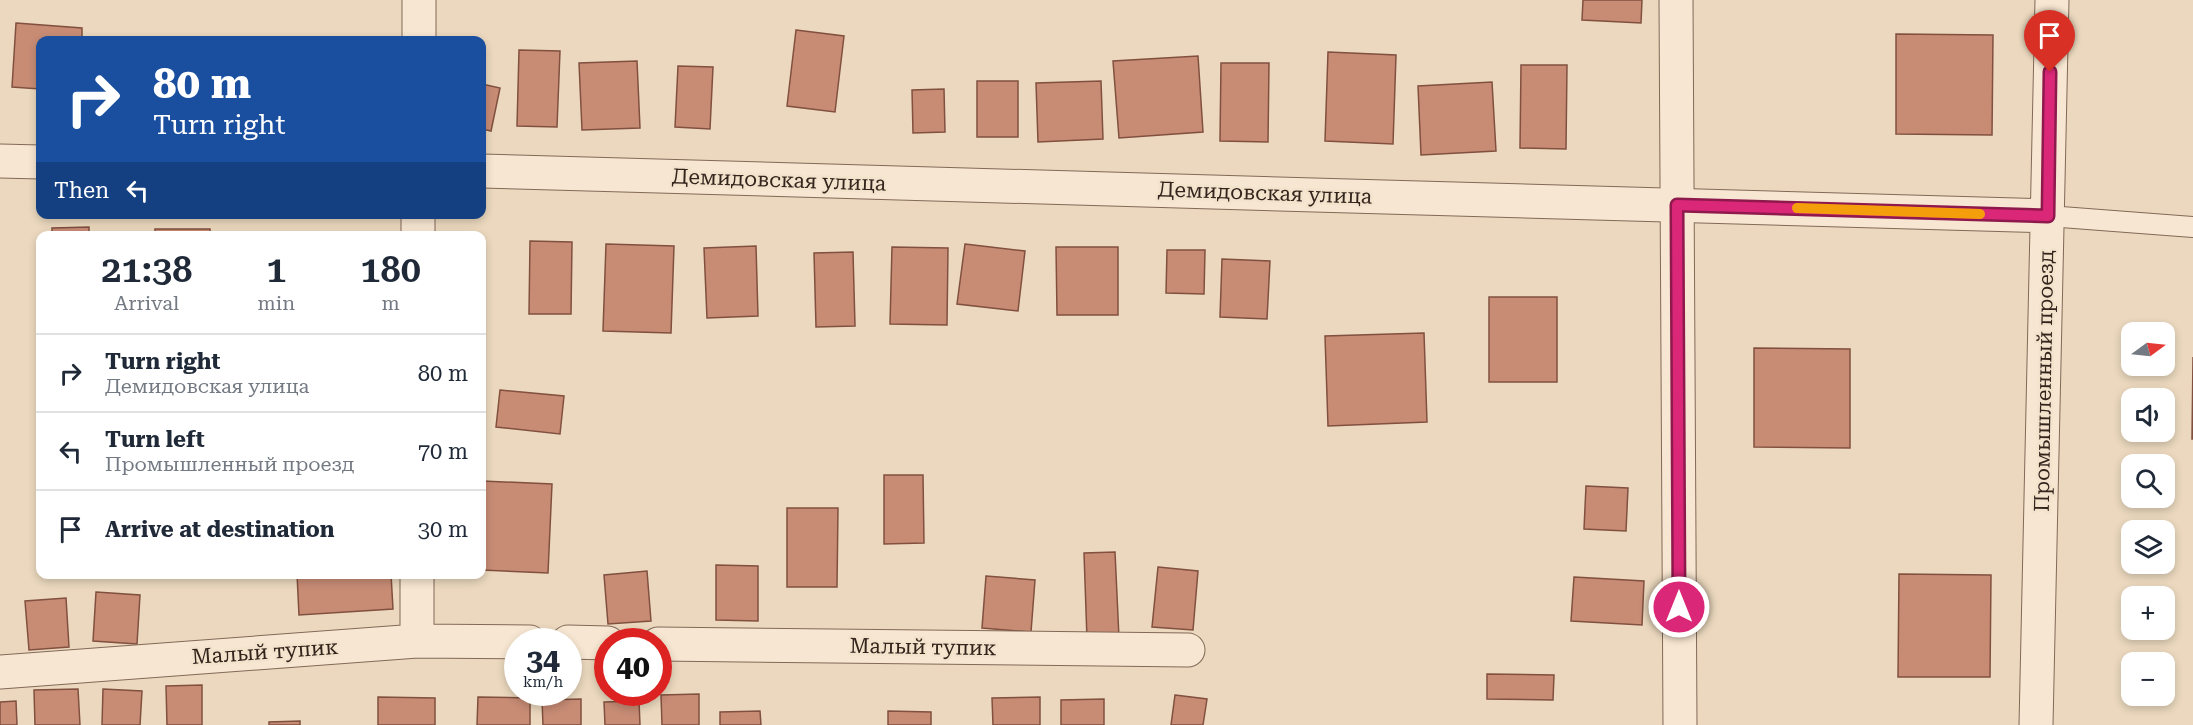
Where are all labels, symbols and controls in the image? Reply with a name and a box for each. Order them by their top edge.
pin [2024,10,2075,72]
icon: arrive [2033,19,2066,52]
text: 80 m [153,59,251,108]
icon: right [54,60,132,138]
text: Turn right [153,109,286,141]
street label: Демидовская улица [671,164,887,196]
icon: left [121,174,154,207]
street label: Демидовская улица [1157,177,1373,209]
text: Then [54,178,109,203]
text: 21:38 [101,249,192,291]
text: 1 [266,249,286,291]
text: 180 [360,249,421,291]
street label: Промышленный проезд [2030,250,2058,512]
text: Arrival [114,291,179,315]
text: min [258,291,295,315]
text: m [381,291,400,315]
north arrow [2121,322,2175,376]
map controls [2121,322,2175,706]
text: Turn right [105,349,220,374]
icon: right [54,357,87,390]
text: 80 m [418,361,468,386]
text: Демидовская улица [105,374,309,398]
button: sound [2121,388,2175,442]
text: Turn left [105,427,205,452]
icon: left [54,435,87,468]
text: 70 m [418,439,468,464]
text: Промышленный проезд [105,452,354,476]
button: search [2121,454,2175,508]
icon: arrive [54,513,87,546]
text: Arrive at destination [105,517,334,542]
text: 30 m [418,517,468,542]
button: layers [2121,520,2175,574]
position arrow [1647,575,1711,639]
button: + [2121,586,2175,640]
speed limit sign: 40 [594,628,672,706]
street label: Малый тупик [849,634,997,660]
street label: Малый тупик [191,635,339,669]
text: 34 [526,642,560,677]
button: − [2121,652,2175,706]
text: km/h [523,673,563,691]

